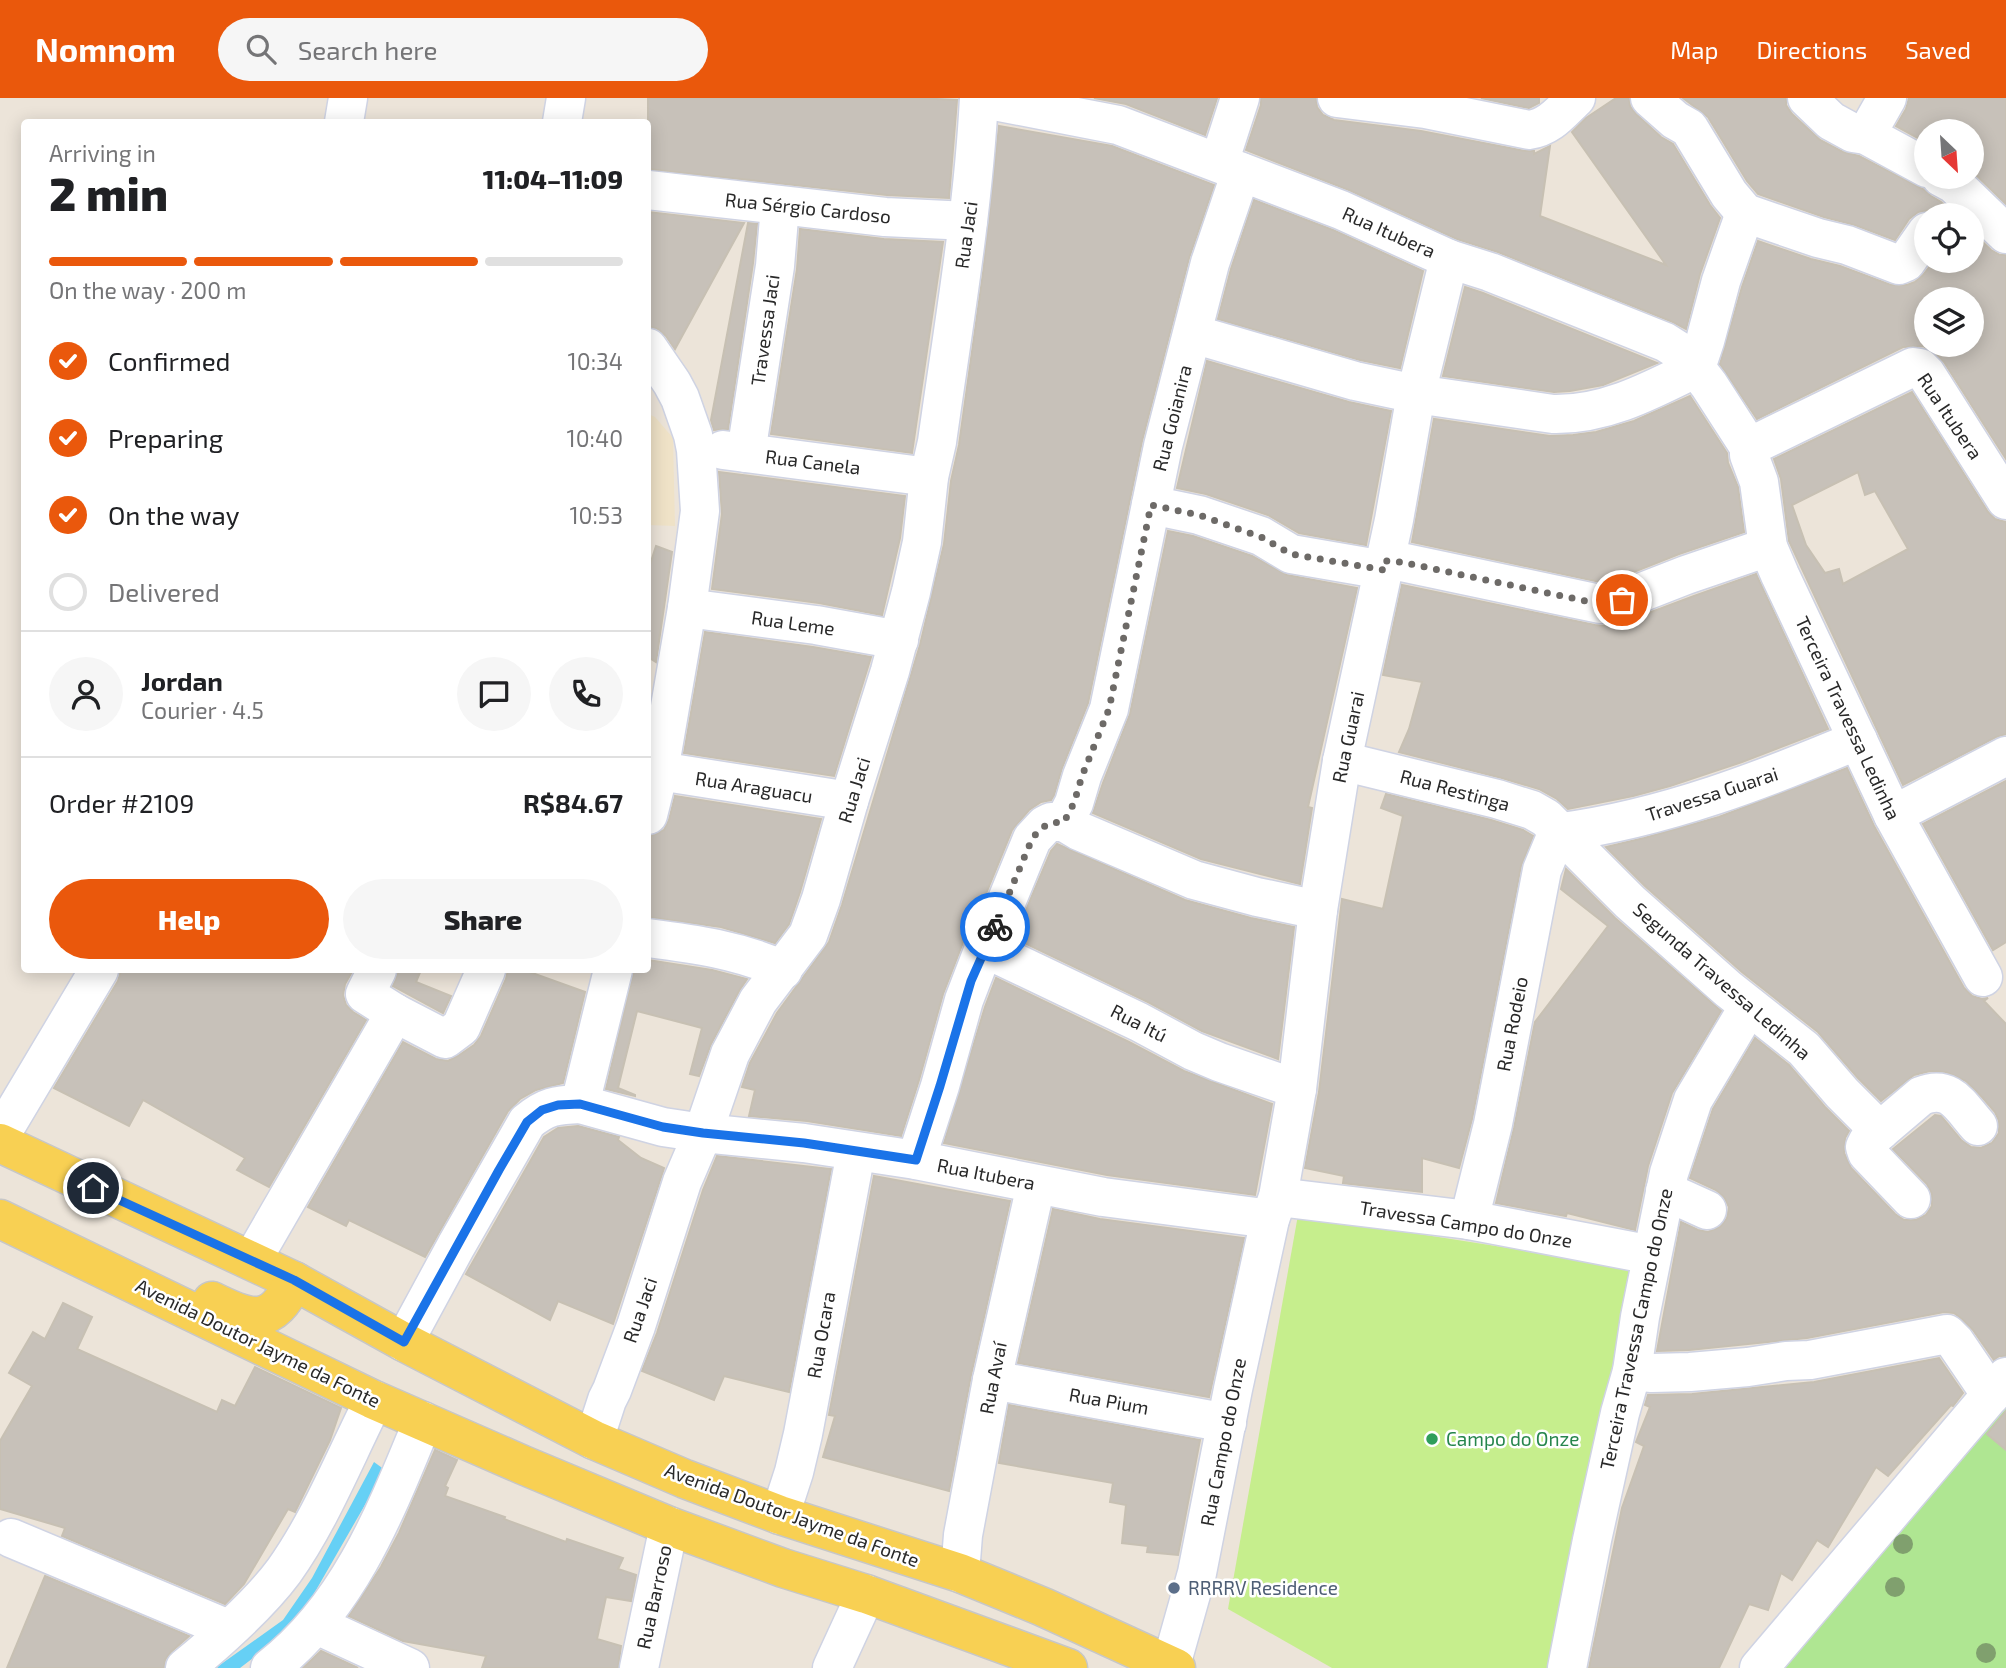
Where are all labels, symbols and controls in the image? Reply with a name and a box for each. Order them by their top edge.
search box [218,18,708,81]
text: Nomnom [35,29,176,69]
icon: search [242,30,280,68]
text: Search here [298,34,437,65]
text: Map [1670,35,1718,64]
text: Directions [1756,35,1867,64]
text: Saved [1905,35,1971,64]
north arrow [1914,119,1984,189]
map controls [1914,119,1984,357]
text: Arriving in [49,139,156,167]
text: 11:04–11:09 [483,163,623,194]
text: 2 min [49,165,168,220]
street label: Rua Sérgio Cardoso [724,187,892,228]
street label: Rua Jaci [949,200,982,270]
street label: Rua Itubera [1339,201,1439,262]
button: locate [1914,203,1984,273]
street label: Travessa Jaci [745,273,784,387]
text: On the way · 200 m [49,276,246,304]
button: layers [1914,287,1984,357]
icon: check [49,342,87,380]
text: Confirmed [108,345,231,376]
text: 10:34 [568,347,623,375]
street label: Rua Goianira [1147,362,1196,474]
street label: Rua Itubera [1913,368,1988,463]
icon: check [49,419,87,457]
text: Preparing [108,422,223,453]
text: 10:40 [567,424,623,452]
street label: Rua Canela [764,444,862,479]
icon: check [49,496,87,534]
text: On the way [108,499,239,530]
text: 10:53 [569,501,623,529]
pin [1592,570,1652,630]
text: Delivered [108,576,220,607]
icon: bag [1603,581,1641,619]
street label: Rua Leme [750,605,836,640]
street label: Terceira Travessa Ledinha [1791,612,1906,823]
button: person [49,657,123,731]
button: chat [457,657,531,731]
button: phone [549,657,623,731]
text: Jordan [141,665,223,696]
street label: Rua Guarai [1327,689,1368,785]
text: Courier · 4.5 [141,696,264,724]
street label: Rua Jaci [833,754,874,826]
street label: Travessa Guarai [1643,761,1781,826]
street label: Rua Restinga [1398,764,1513,815]
street label: Rua Araguacu [694,766,814,807]
text: Order #2109 [49,787,194,818]
text: R$84.67 [523,787,623,818]
button: Help [49,879,329,959]
button: Share [343,879,623,959]
courier [960,892,1030,962]
street label: Segunda Travessa Ledinha [1629,897,1816,1064]
icon: bike [976,908,1014,946]
street label: Rua Rodeio [1491,974,1532,1073]
street label: Rua Itú [1107,999,1171,1046]
street label: Rua Itubera [935,1153,1037,1194]
pin [63,1158,123,1218]
icon: home [74,1169,112,1207]
street label: Terceira Travessa Campo do Onze [1594,1186,1677,1472]
street label: Travessa Campo do Onze [1358,1195,1574,1252]
street label: Avenida Doutor Jayme da Fonte [132,1273,384,1412]
street label: Rua Jaci [618,1274,661,1346]
street label: Rua Ocara [802,1290,839,1380]
street label: Rua Avaí [974,1338,1011,1416]
street label: Rua Campo do Onze [1195,1356,1250,1528]
street label: Rua Pium [1067,1382,1151,1419]
place label: Campo do Onze [1446,1427,1579,1450]
marker: Campo do Onze [1424,1431,1440,1447]
street label: Avenida Doutor Jayme da Fonte [662,1458,923,1571]
street label: Rua Barroso [631,1543,676,1651]
place label: RRRRV Residence [1188,1576,1338,1599]
marker: RRRRV Residence [1166,1580,1182,1596]

